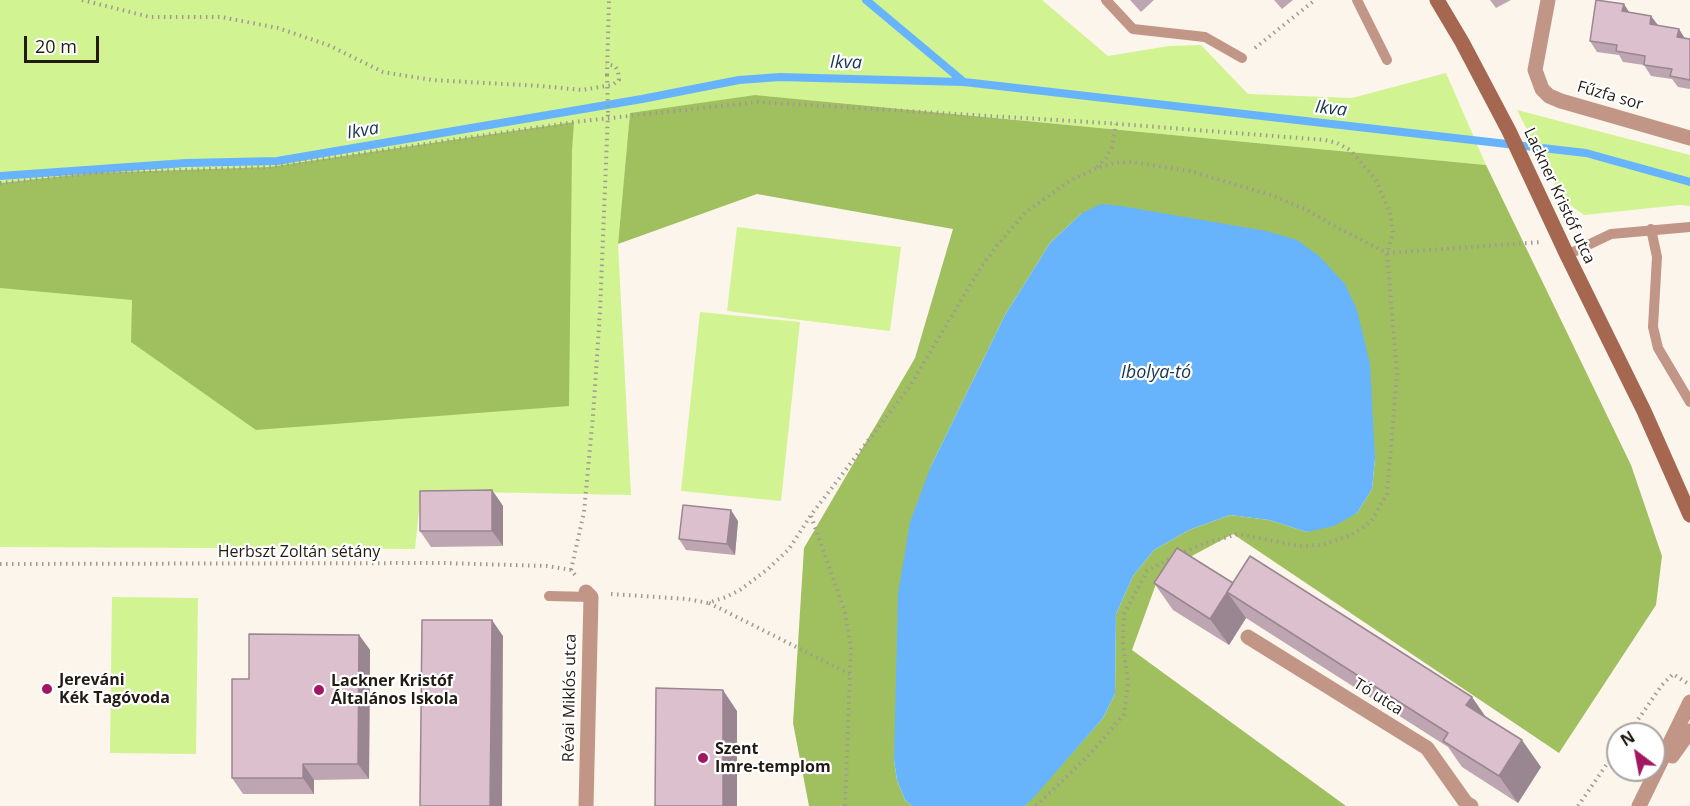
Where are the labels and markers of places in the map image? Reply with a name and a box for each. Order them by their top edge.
place label: Jereváni Kék Tagóvoda [59,670,170,708]
place label: Lackner Kristóf Általános Iskola [331,671,458,709]
marker: Jereváni Kék Tagóvoda [40,682,54,696]
marker: Lackner Kristóf Általános Iskola [312,683,326,697]
place label: Szent Imre-templom [715,739,831,777]
marker: Szent Imre-templom [696,751,710,765]

